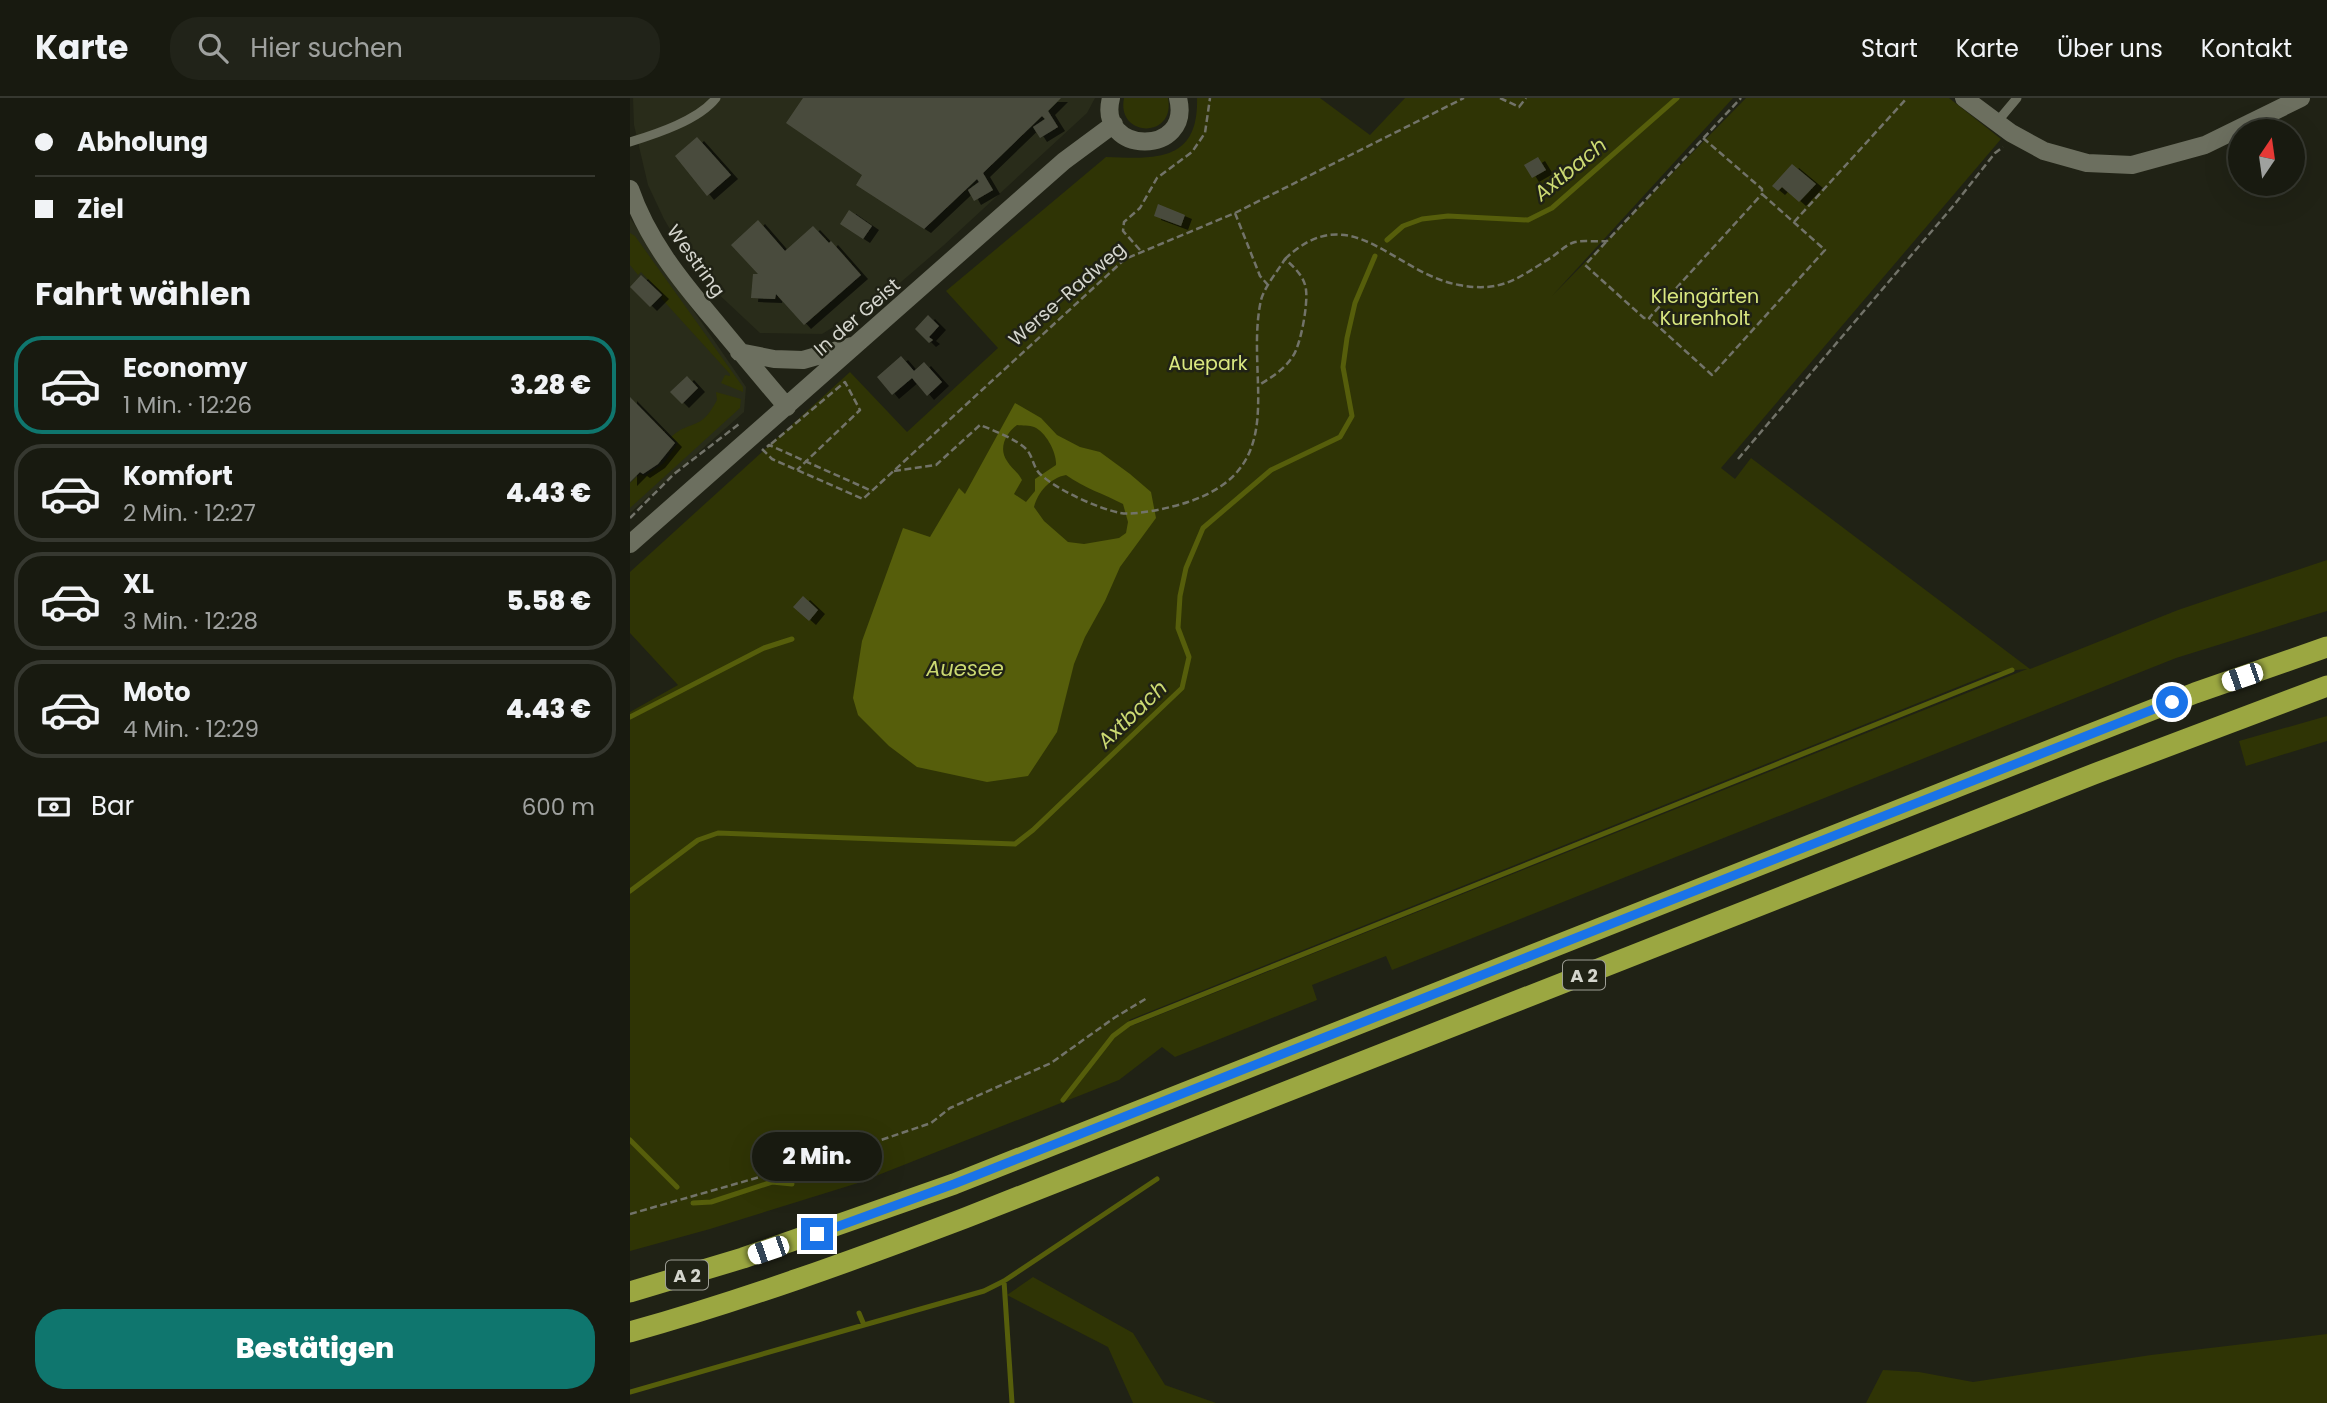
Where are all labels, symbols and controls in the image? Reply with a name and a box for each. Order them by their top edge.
search box [170,17,660,80]
text: Karte [35,24,128,71]
icon: search [194,29,232,67]
text: Hier suchen [250,30,403,66]
text: Start [1861,32,1918,65]
text: Karte [1956,32,2019,65]
text: Über uns [2057,32,2163,65]
text: Kontakt [2201,32,2292,65]
north arrow [2228,119,2305,196]
map controls [2228,119,2305,196]
text: Abholung [77,124,208,160]
water label: Axtbach [1527,131,1613,208]
text: Ziel [77,191,124,227]
street label: Westring [660,219,732,303]
street label: Werse-Radweg [1003,236,1131,352]
text: Fahrt wählen [35,271,251,316]
street label: In der Geist [808,272,906,362]
park label: Kleingärten Kurenholt [1651,283,1759,332]
text: Economy [123,350,247,386]
park label: Auepark [1168,350,1248,377]
icon: car [39,354,102,417]
text: 3.28 € [510,367,591,403]
text: 1 Min. · 12:26 [123,389,252,421]
text: Komfort [123,458,233,494]
icon: car [39,462,102,525]
text: 4.43 € [506,475,591,511]
text: 2 Min. · 12:27 [123,497,256,529]
text: XL [123,566,154,602]
icon: car [39,570,102,633]
text: 5.58 € [507,583,591,619]
text: 3 Min. · 12:28 [123,605,258,637]
water label: Auesee [925,654,1004,683]
car [2219,660,2266,694]
text: Moto [123,674,191,710]
water label: Axtbach [1090,674,1173,755]
icon: car [39,678,102,741]
route start [2156,686,2188,718]
text: 4.43 € [506,691,591,727]
text: 4 Min. · 12:29 [123,713,259,745]
icon: cash [35,788,73,826]
text: Bar [91,788,134,824]
text: 600 m [522,791,595,823]
road number: A 2 [1563,960,1605,990]
callout: 2 Min. [752,1132,882,1182]
text: 2 Min. [783,1140,851,1172]
route end [801,1218,833,1250]
car [745,1233,792,1267]
road number: A 2 [666,1260,708,1290]
button: Bestätigen [35,1309,595,1389]

